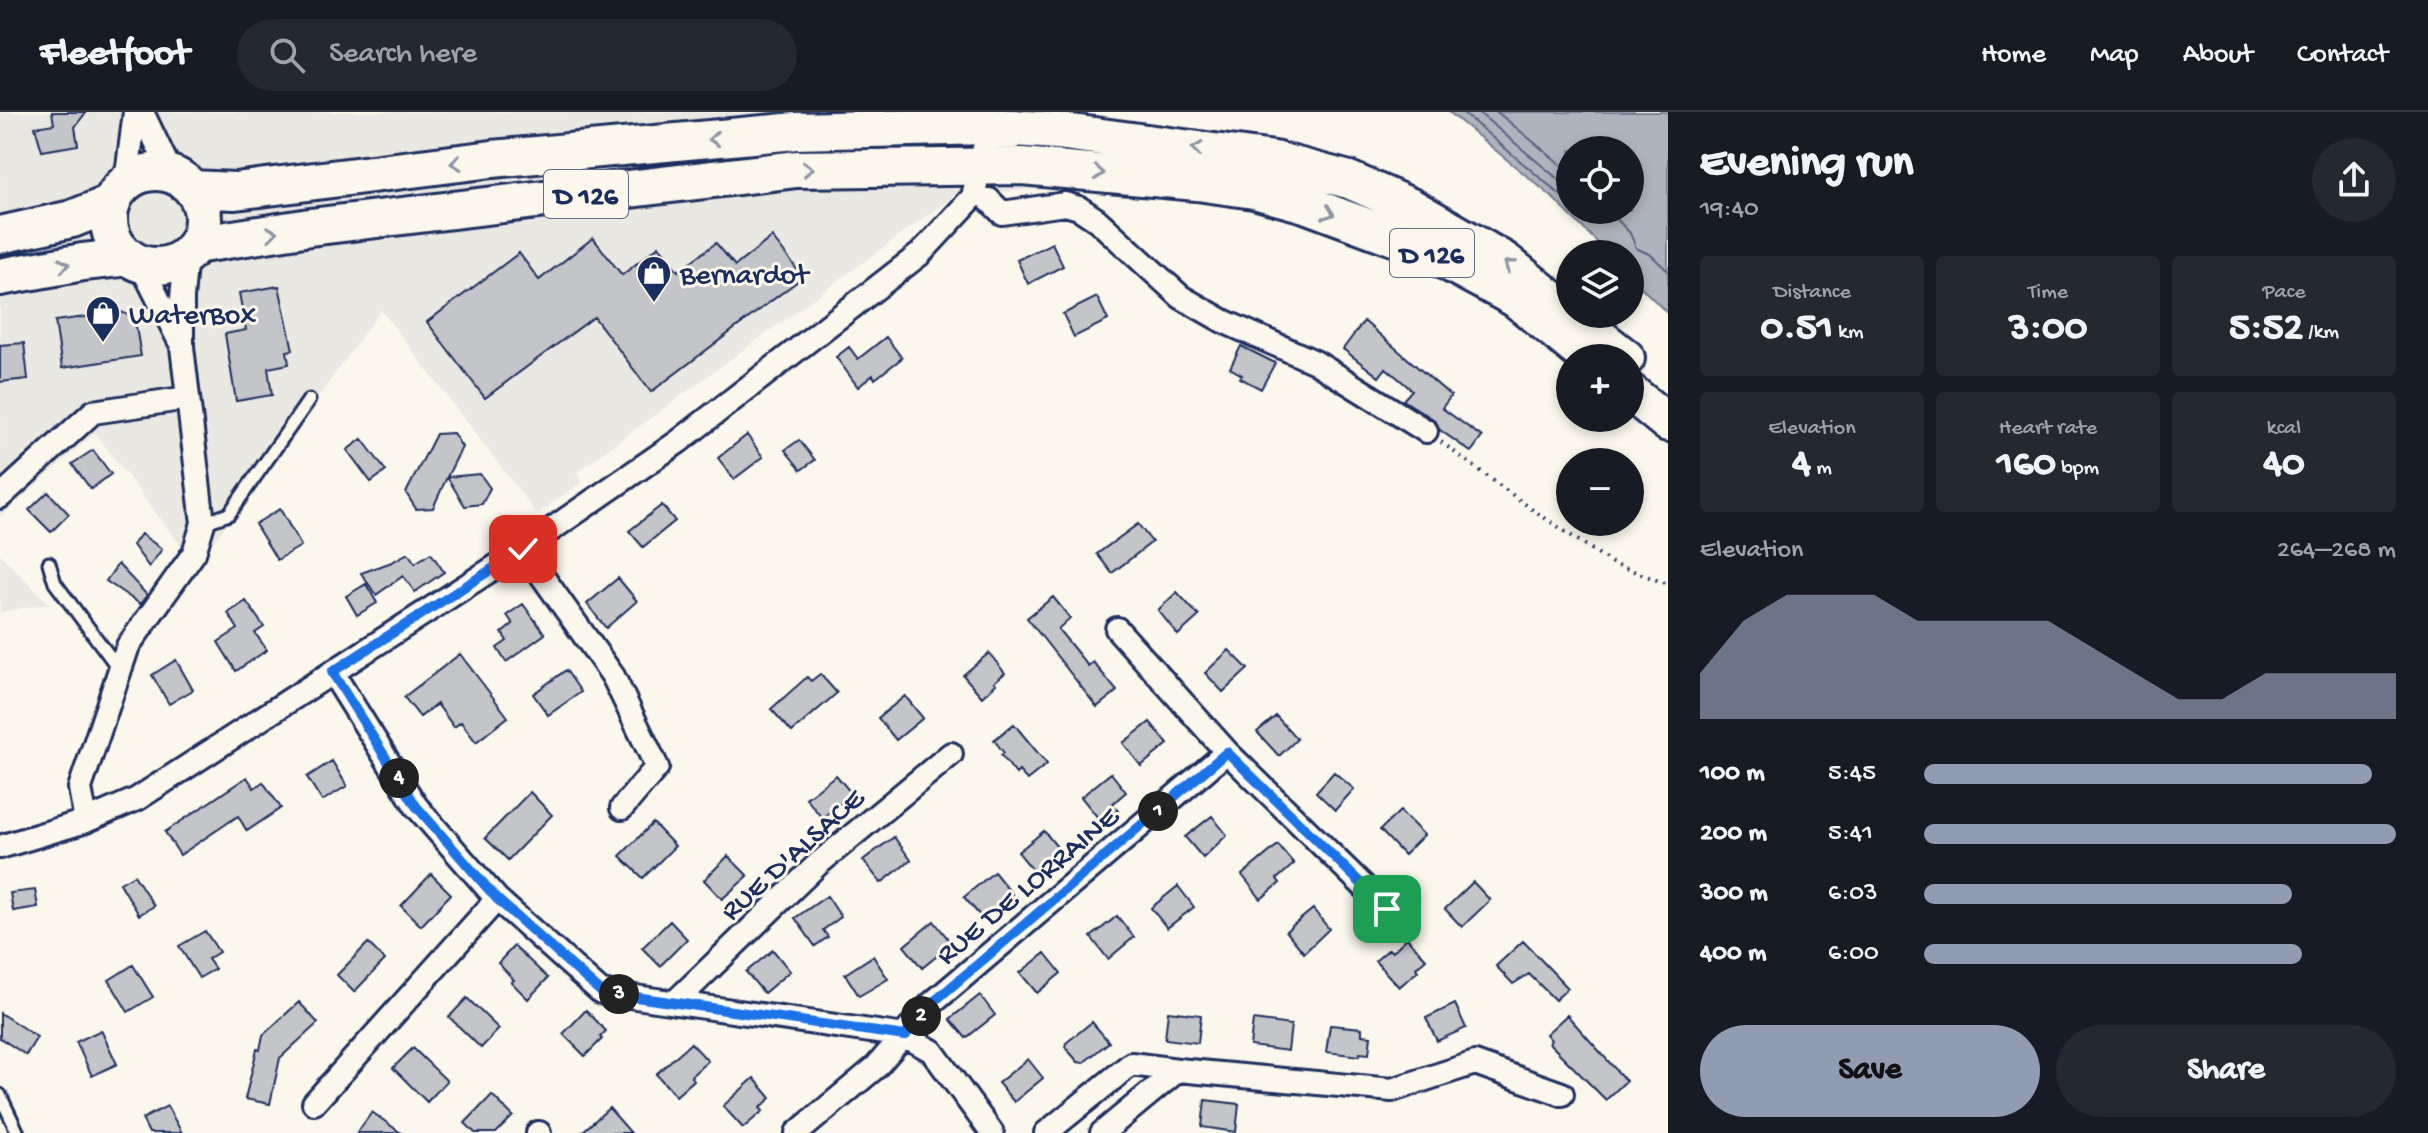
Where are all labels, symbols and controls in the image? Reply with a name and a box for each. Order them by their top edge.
search box [237,19,797,91]
text: Fleetfoot [40,33,189,77]
icon: search [265,33,309,77]
text: Search here [329,38,477,73]
text: Home [1981,39,2046,72]
text: Map [2090,39,2139,72]
text: About [2183,39,2253,72]
text: Contact [2297,39,2388,72]
one-way arrow [708,130,721,147]
map controls [1556,136,1644,536]
button: locate [1556,136,1644,224]
button: share [2312,138,2396,222]
text: Evening run [1700,139,1913,191]
one-way arrow [1190,141,1204,158]
one-way arrow [449,155,462,172]
one-way arrow [802,160,815,177]
one-way arrow [1093,164,1106,181]
road number: D 126 [544,170,628,218]
text: 19:40 [1700,195,1759,226]
one-way arrow [1321,203,1335,220]
one-way arrow [265,225,278,242]
road number: D 126 [1390,229,1474,277]
button: layers [1556,240,1644,328]
shop icon: Bernardot [635,254,673,304]
one-way arrow [58,258,71,275]
place label: Bernardot [679,260,811,295]
one-way arrow [1503,261,1517,275]
text: Distance [1773,280,1851,306]
text: Time [2028,280,2068,306]
text: Pace [2262,280,2306,306]
shop icon: WaterBox [84,294,122,344]
place label: WaterBox [129,300,256,335]
text: 0.51 [1760,306,1833,353]
text: 3:00 [2009,306,2087,353]
text: 5:52 [2229,306,2303,353]
text: km [1833,320,1864,346]
text: /km [2303,320,2339,346]
button: + [1556,344,1644,432]
text: Elevation [1768,416,1856,442]
text: Heart rate [1999,416,2097,442]
text: kcal [2267,416,2301,442]
text: 4 [1792,442,1811,489]
text: 160 [1997,442,2056,489]
text: 40 [2263,442,2305,489]
button: − [1556,448,1644,536]
text: m [1811,456,1832,482]
text: bpm [2056,456,2099,482]
pin [489,515,557,583]
icon: check [501,527,545,571]
text: Elevation [1700,536,1803,567]
text: 264–268 m [2277,536,2396,567]
pin: 4 [379,758,419,798]
text: 100 m [1700,759,1765,790]
text: 5:45 [1828,759,1876,790]
text: 4 [394,765,404,791]
street label: RUE D'ALSACE [715,782,874,930]
pin: 1 [1138,791,1178,831]
text: 1 [1154,798,1162,824]
street label: RUE DE LORRAINE [930,800,1128,974]
text: 200 m [1700,819,1767,850]
text: 5:41 [1828,819,1873,850]
pin [1353,875,1421,943]
text: 300 m [1700,879,1768,910]
text: 6:03 [1828,879,1878,910]
icon: arrive [1365,887,1409,931]
text: 400 m [1700,939,1766,970]
text: 6:00 [1828,939,1879,970]
pin: 3 [599,974,639,1014]
text: 3 [613,981,625,1007]
pin: 2 [901,996,941,1036]
text: 2 [916,1003,926,1029]
button: Save [1700,1025,2040,1117]
button: Share [2056,1025,2396,1117]

